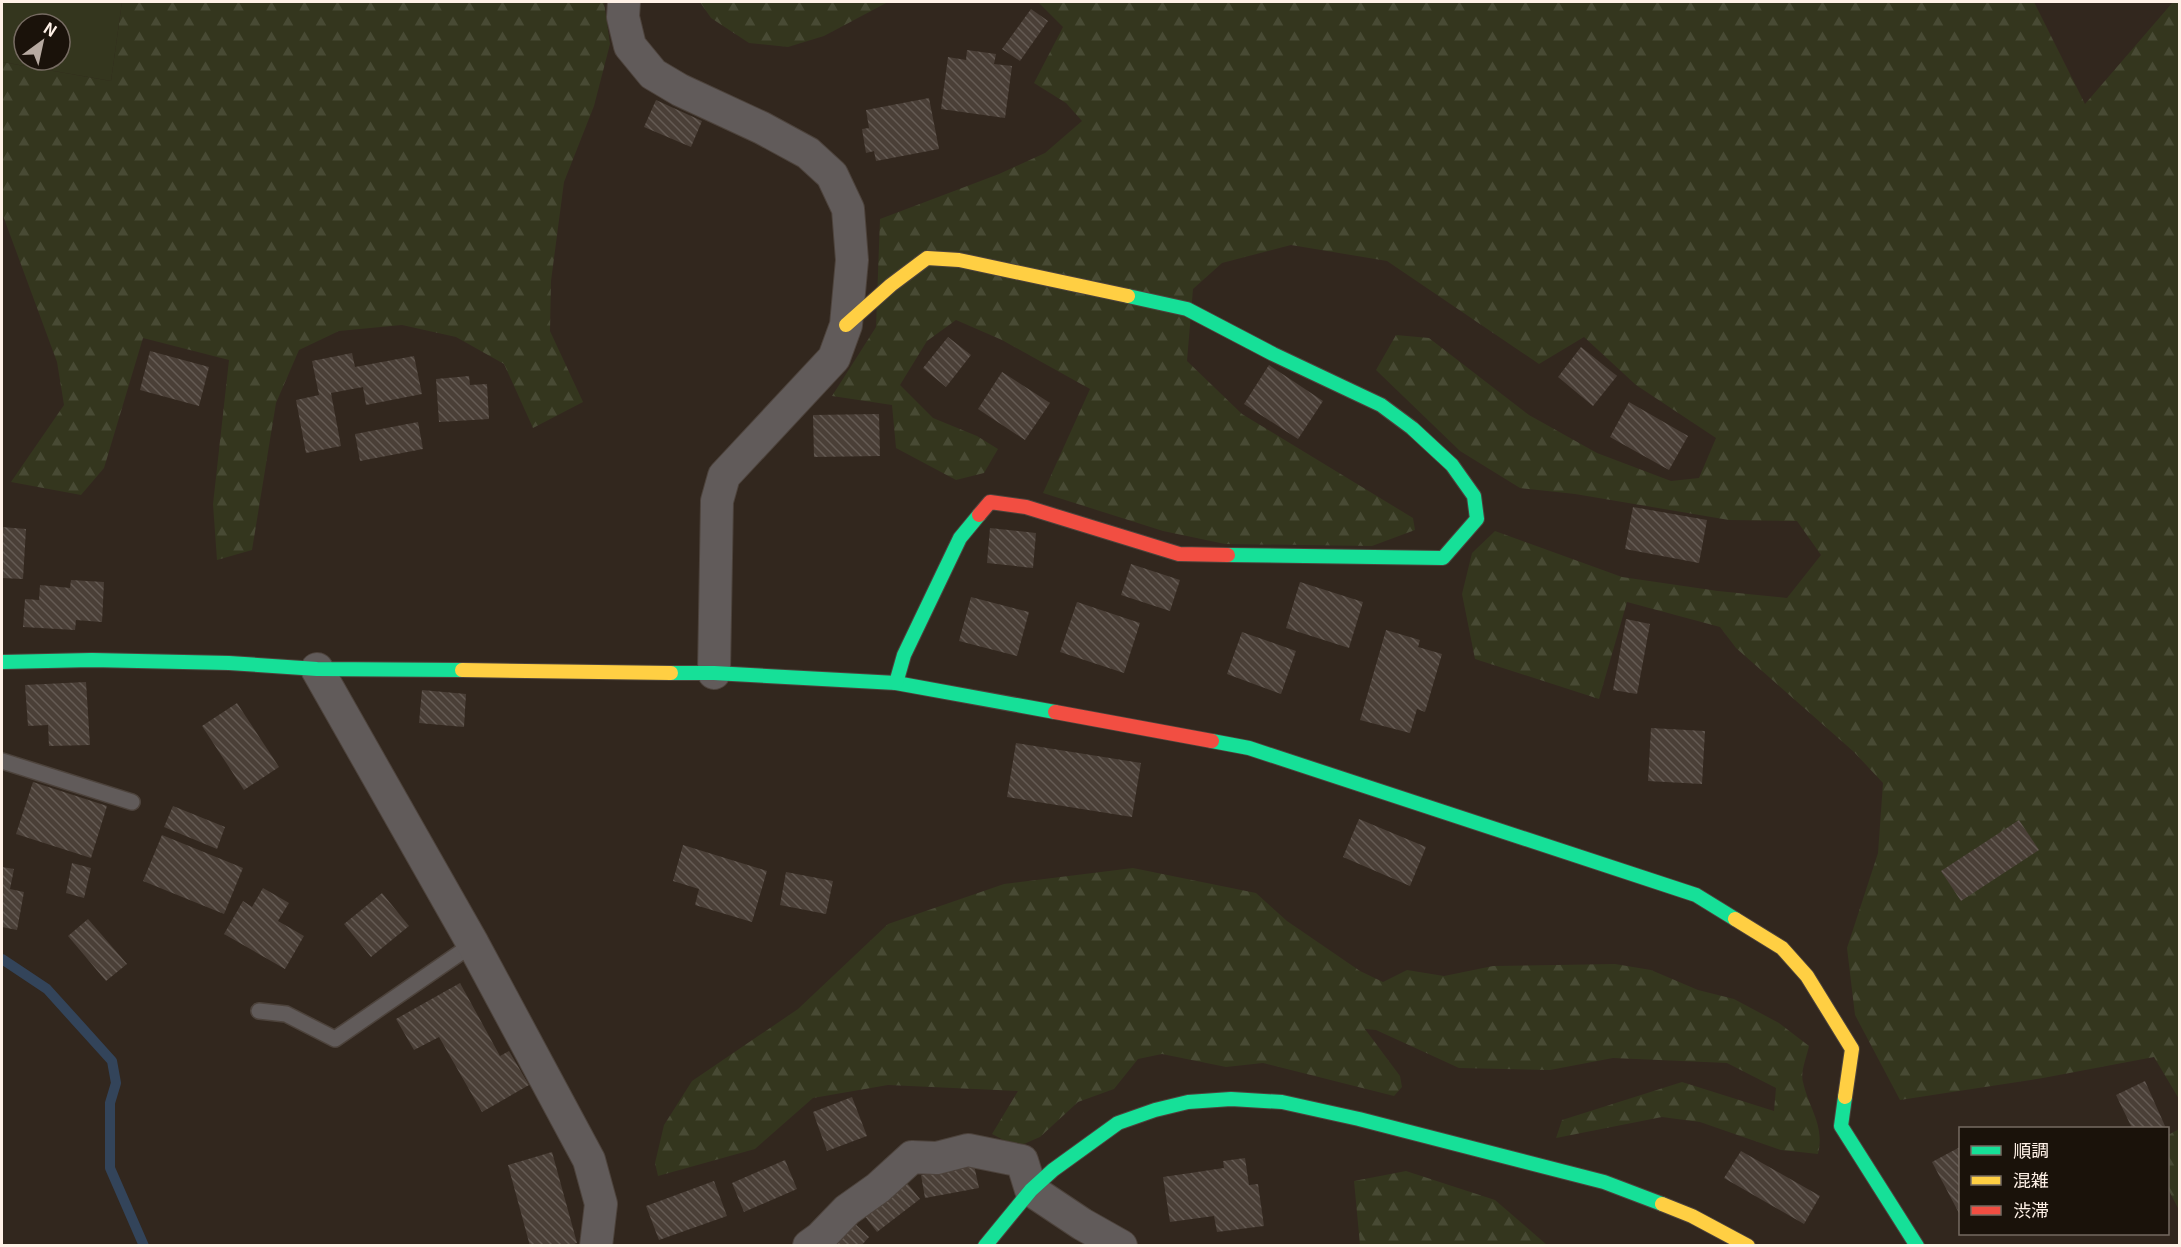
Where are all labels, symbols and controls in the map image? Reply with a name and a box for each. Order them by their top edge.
north arrow [12,12,72,72]
text: N [39,15,62,42]
legend [1959,1127,2169,1235]
text: 順調 [2013,1136,2049,1162]
text: 混雑 [2013,1166,2049,1192]
text: 渋滞 [2013,1196,2049,1222]

